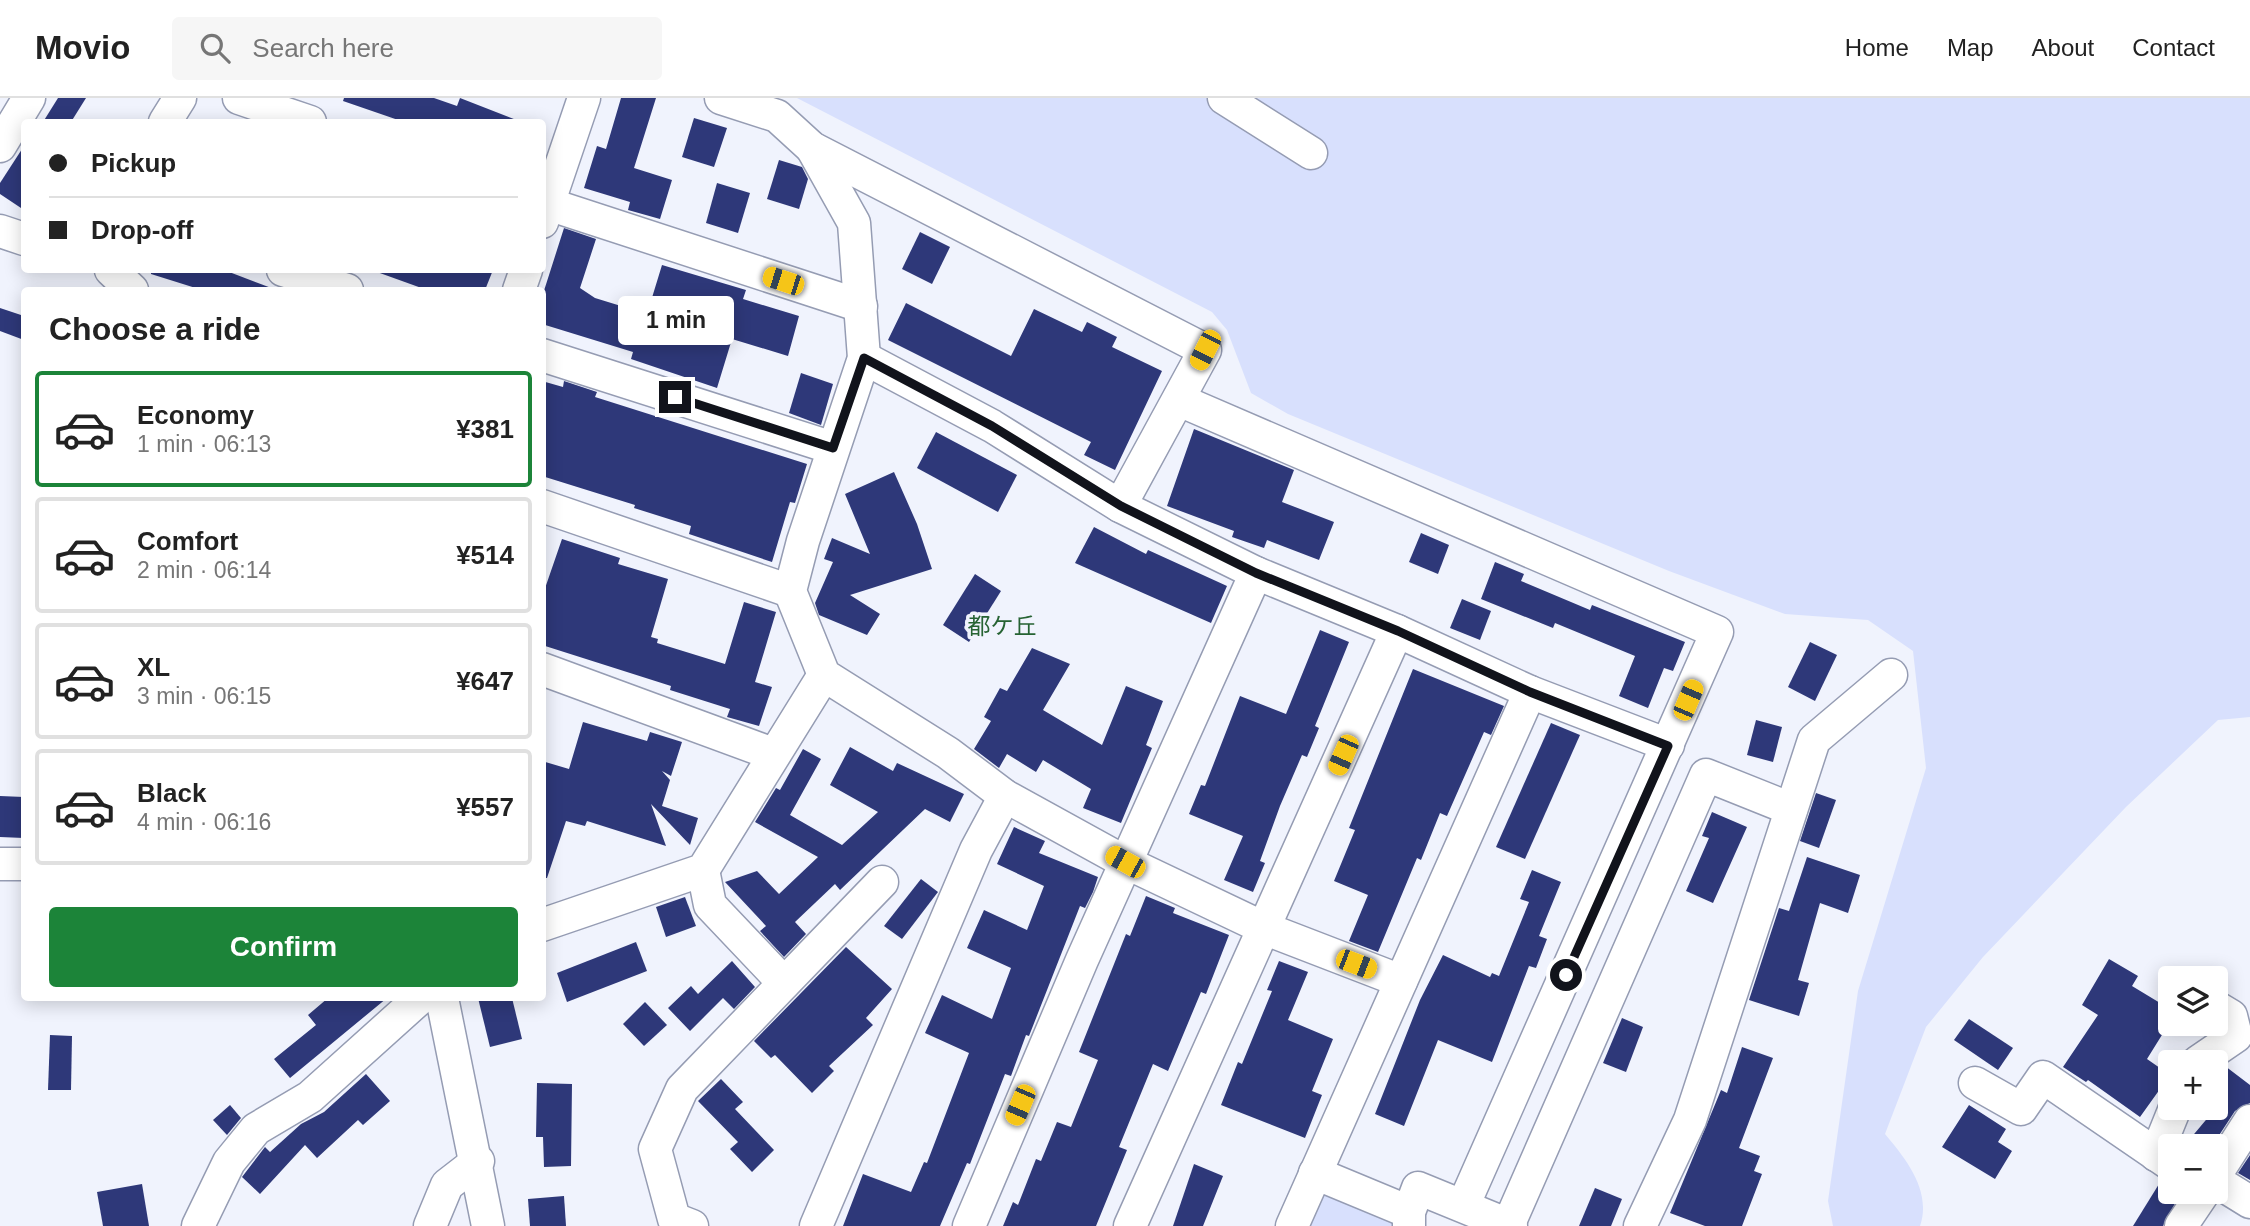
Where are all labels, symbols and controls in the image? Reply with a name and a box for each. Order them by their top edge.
search box [172,17,662,80]
text: Movio [35,29,130,66]
icon: search [196,29,234,67]
text: Search here [252,33,394,63]
text: Home [1845,34,1909,61]
text: Map [1947,34,1994,61]
text: About [2032,34,2094,61]
text: Contact [2132,34,2215,61]
text: Pickup [91,148,176,178]
text: Drop-off [91,215,194,245]
car [760,265,807,297]
callout: 1 min [617,296,733,344]
text: 1 min [646,307,706,333]
text: Choose a ride [49,311,261,347]
car [1187,327,1224,373]
route end [659,381,691,413]
icon: car [53,398,116,461]
text: Economy [137,400,254,430]
text: ¥381 [456,414,514,444]
text: 1 min · 06:13 [137,431,271,457]
icon: car [53,524,116,587]
text: Comfort [137,526,238,556]
text: ¥514 [456,540,514,570]
text: 2 min · 06:14 [137,557,271,583]
district label: 都ケ丘 [968,613,1037,639]
icon: car [53,650,116,713]
text: XL [137,652,170,682]
text: ¥647 [456,666,514,696]
car [1671,677,1706,723]
text: 3 min · 06:15 [137,683,271,709]
car [1325,732,1362,778]
icon: car [53,776,116,839]
text: Black [137,778,206,808]
text: ¥557 [456,792,514,822]
text: 4 min · 06:16 [137,809,271,835]
car [1102,843,1149,881]
button: Confirm [49,907,518,987]
car [1333,947,1380,981]
route start [1550,959,1582,991]
map controls [2158,966,2228,1204]
button: layers [2158,966,2228,1036]
button: + [2158,1050,2228,1120]
car [1003,1082,1038,1128]
button: − [2158,1134,2228,1204]

